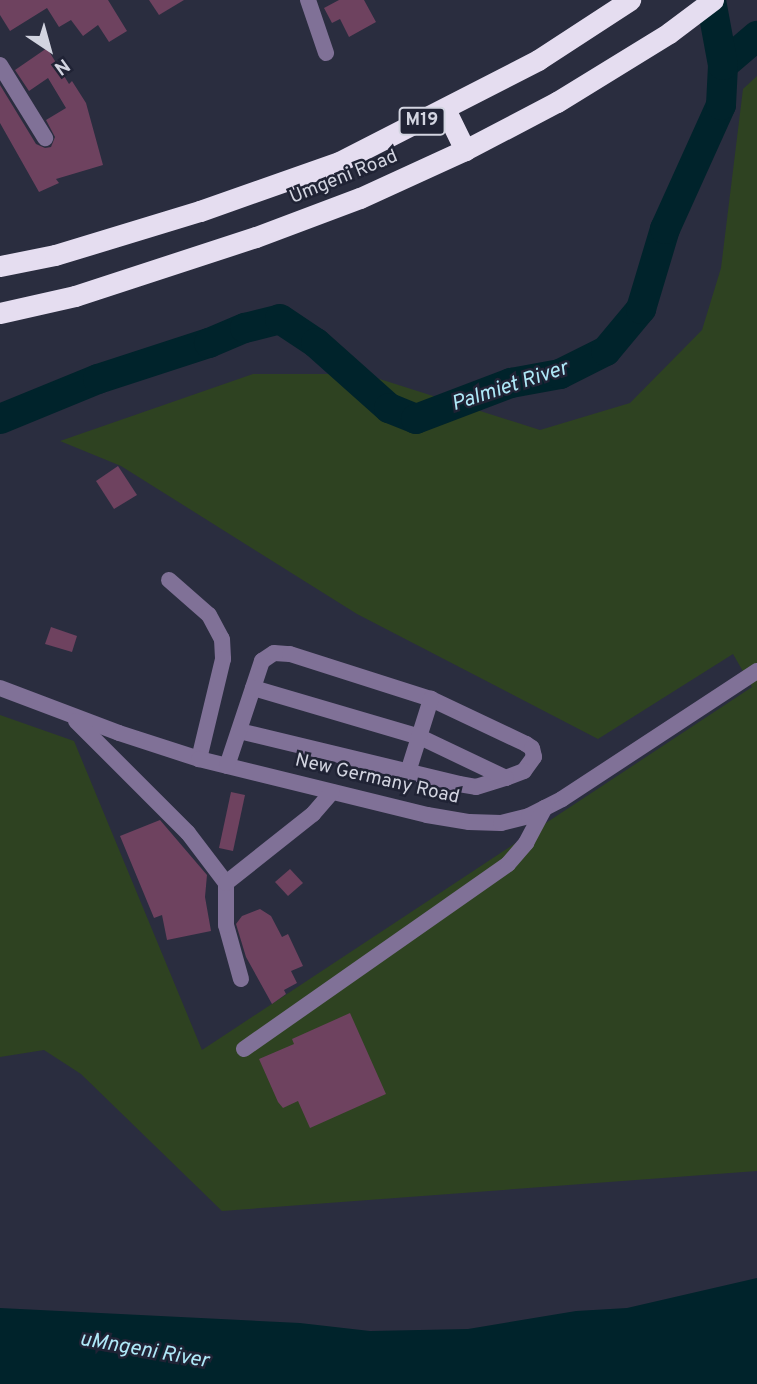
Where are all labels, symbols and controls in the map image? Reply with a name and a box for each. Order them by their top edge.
north arrow [14,14,84,84]
text: N [49,52,74,80]
road number: M19 [398,106,446,136]
street label: Umgeni Road [287,146,401,210]
water label: Palmiet River [449,356,571,418]
street label: New Germany Road [293,750,461,810]
water label: uMngeni River [78,1327,210,1375]

